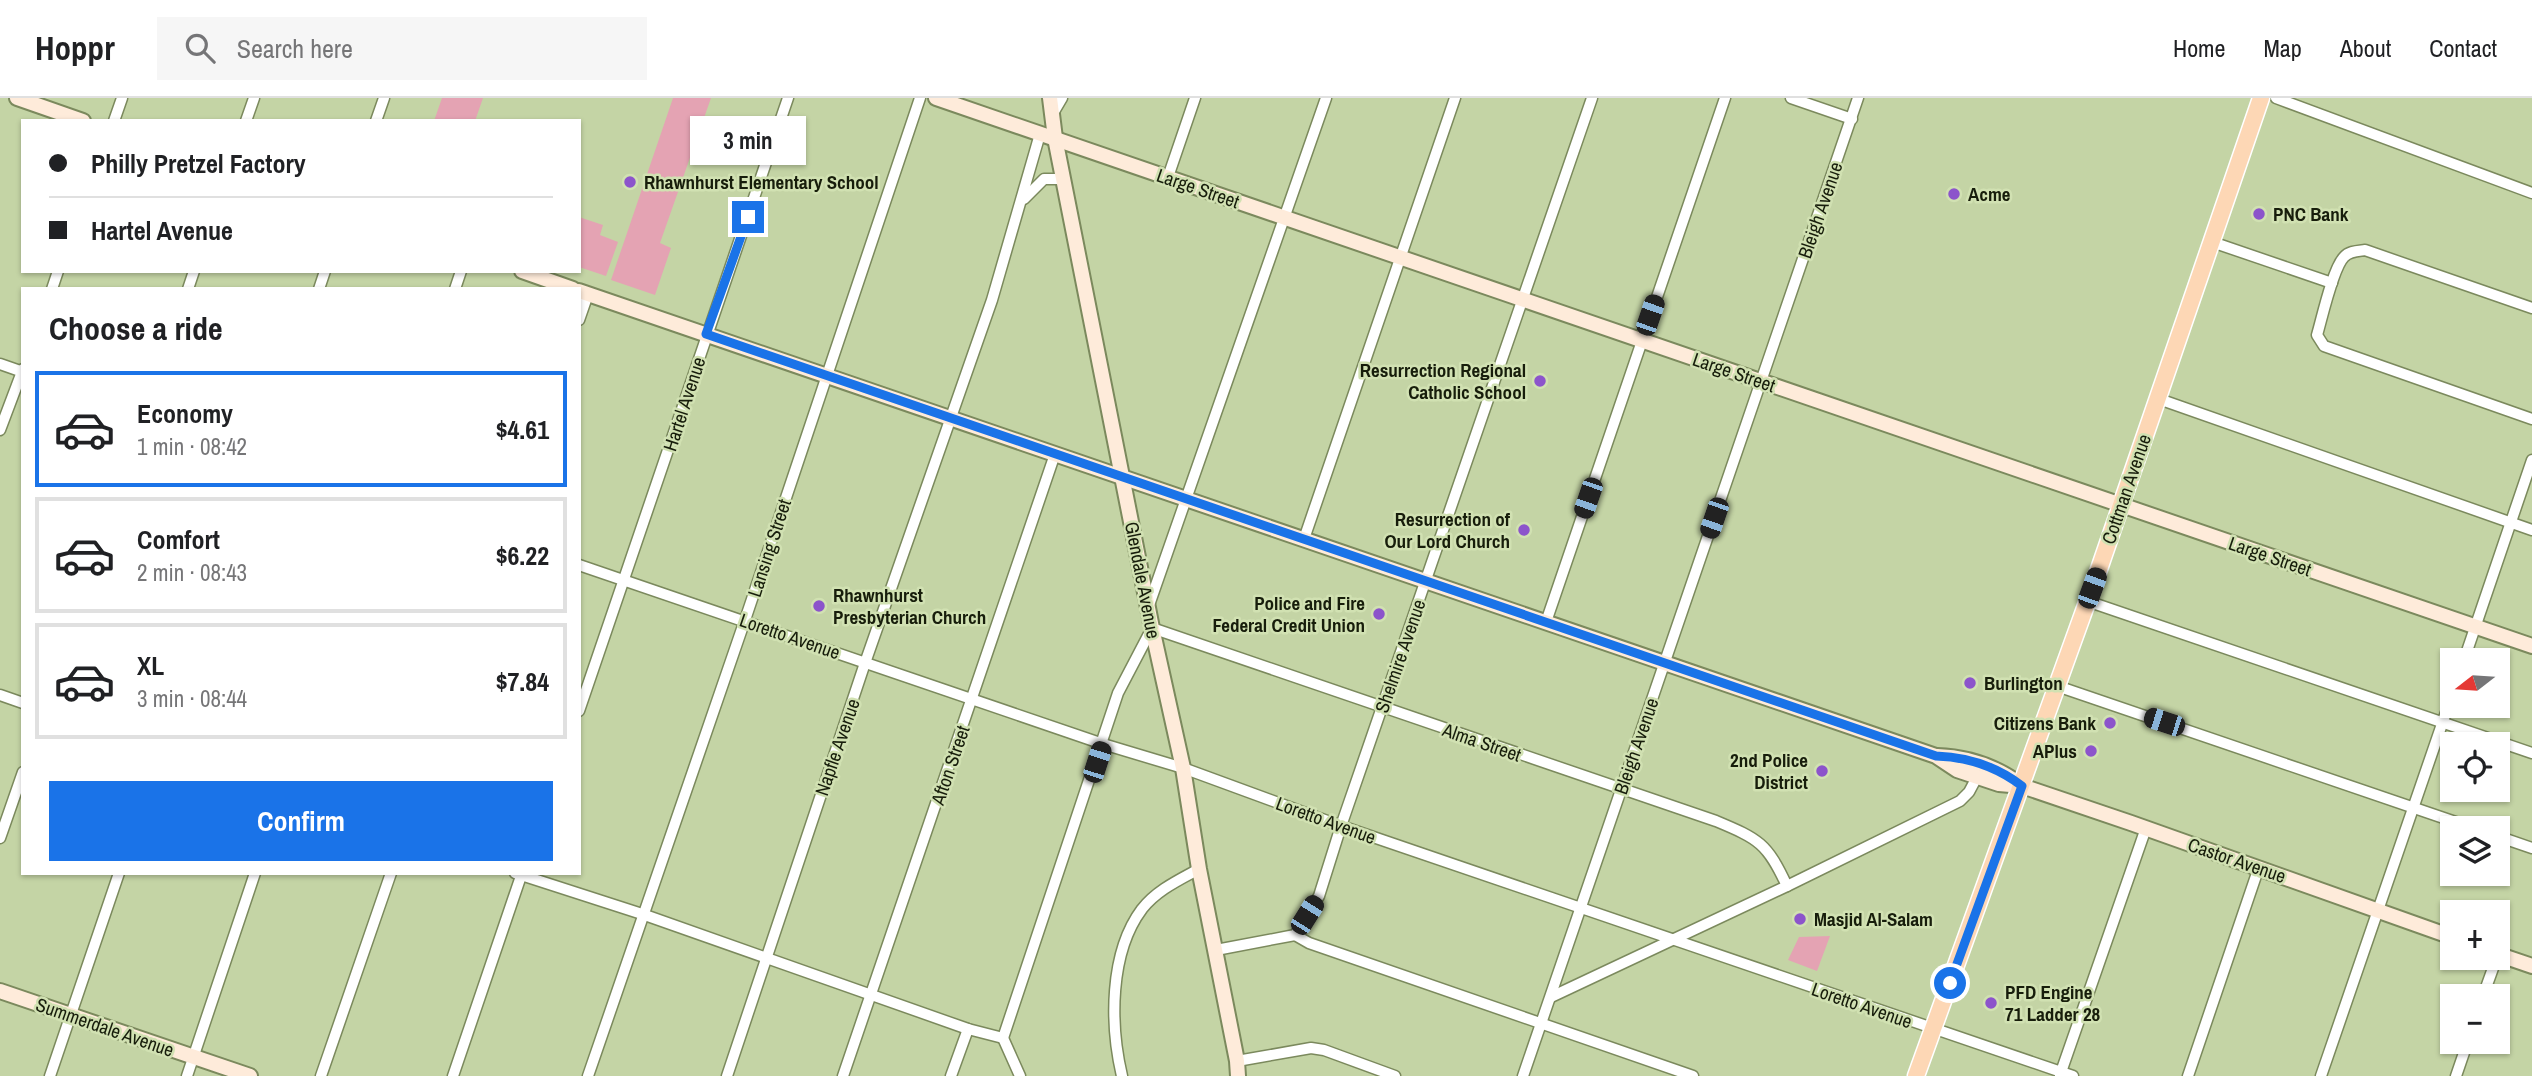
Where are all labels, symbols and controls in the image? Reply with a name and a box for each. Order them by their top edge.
search box [157,17,647,80]
text: Hoppr [35,26,115,70]
icon: search [181,29,219,67]
text: Search here [237,31,353,66]
text: Home [2173,32,2225,64]
text: Map [2263,32,2302,64]
text: About [2340,32,2391,64]
text: Contact [2429,32,2497,64]
callout: 3 min [690,116,806,164]
text: 3 min [723,125,773,156]
text: Philly Pretzel Factory [91,146,306,181]
street label: Bleigh Avenue [1791,158,1849,262]
street label: Large Street [1153,162,1243,214]
place label: Rhawnhurst Elementary School [644,169,879,195]
marker: Rhawnhurst Elementary School [622,174,638,190]
place label: Acme [1968,181,2011,207]
marker: Acme [1946,186,1962,202]
route end [732,201,764,233]
place label: PNC Bank [2273,201,2349,227]
marker: PNC Bank [2251,206,2267,222]
text: Hartel Avenue [91,213,233,248]
car [1634,292,1667,338]
text: Choose a ride [49,307,223,350]
street label: Large Street [1689,346,1779,398]
street label: Hartel Avenue [657,354,711,454]
place label: Resurrection Regional Catholic School [1360,357,1526,405]
marker: Resurrection Regional Catholic School [1532,373,1548,389]
text: Economy [137,396,233,431]
icon: car [53,398,116,461]
text: $4.61 [496,412,549,447]
street label: Cottman Avenue [2095,430,2157,548]
text: 1 min · 08:42 [137,431,247,462]
car [1572,475,1605,521]
street label: Lansing Street [741,495,797,600]
car [1698,495,1731,541]
place label: Resurrection of Our Lord Church [1384,506,1511,554]
street label: Glendale Avenue [1119,519,1167,641]
text: Comfort [137,522,220,557]
marker: Resurrection of Our Lord Church [1516,522,1532,538]
icon: car [53,524,116,587]
street label: Large Street [2225,530,2315,582]
text: $6.22 [496,538,549,573]
text: 2 min · 08:43 [137,557,247,588]
car [2075,565,2110,611]
place label: Rhawnhurst Presbyterian Church [833,582,986,630]
place label: Police and Fire Federal Credit Union [1213,590,1365,638]
street label: Shelmire Avenue [1368,596,1432,716]
marker: Rhawnhurst Presbyterian Church [811,598,827,614]
marker: Police and Fire Federal Credit Union [1371,606,1387,622]
street label: Loretto Avenue [736,607,844,665]
text: XL [137,648,164,683]
north arrow [2440,648,2510,718]
map controls [2440,648,2510,1054]
icon: car [53,650,116,713]
text: $7.84 [496,664,549,699]
place label: Burlington [1984,670,2063,696]
marker: Burlington [1962,675,1978,691]
text: 3 min · 08:44 [137,683,247,714]
street label: Bleigh Avenue [1607,694,1665,798]
street label: Napfle Avenue [808,695,866,799]
car [2141,706,2188,738]
place label: Citizens Bank [1994,710,2096,736]
marker: Citizens Bank [2102,715,2118,731]
street label: Alma Street [1438,716,1525,768]
street label: Afton Street [924,721,976,809]
button: locate [2440,732,2510,802]
place label: APlus [2033,738,2077,764]
car [1081,739,1114,785]
marker: APlus [2083,743,2099,759]
place label: 2nd Police District [1730,747,1808,795]
marker: 2nd Police District [1814,763,1830,779]
button: Confirm [49,781,553,861]
street label: Loretto Avenue [1272,790,1380,850]
button: layers [2440,816,2510,886]
street label: Castor Avenue [2185,831,2289,889]
car [1287,892,1328,938]
button: + [2440,900,2510,970]
place label: Masjid Al-Salam [1814,906,1933,932]
marker: Masjid Al-Salam [1792,911,1808,927]
route start [1934,967,1966,999]
street label: Loretto Avenue [1808,976,1916,1034]
place label: PFD Engine 71 Ladder 28 [2005,979,2101,1027]
button: − [2440,984,2510,1054]
street label: Summerdale Avenue [33,991,177,1063]
marker: PFD Engine 71 Ladder 28 [1983,995,1999,1011]

